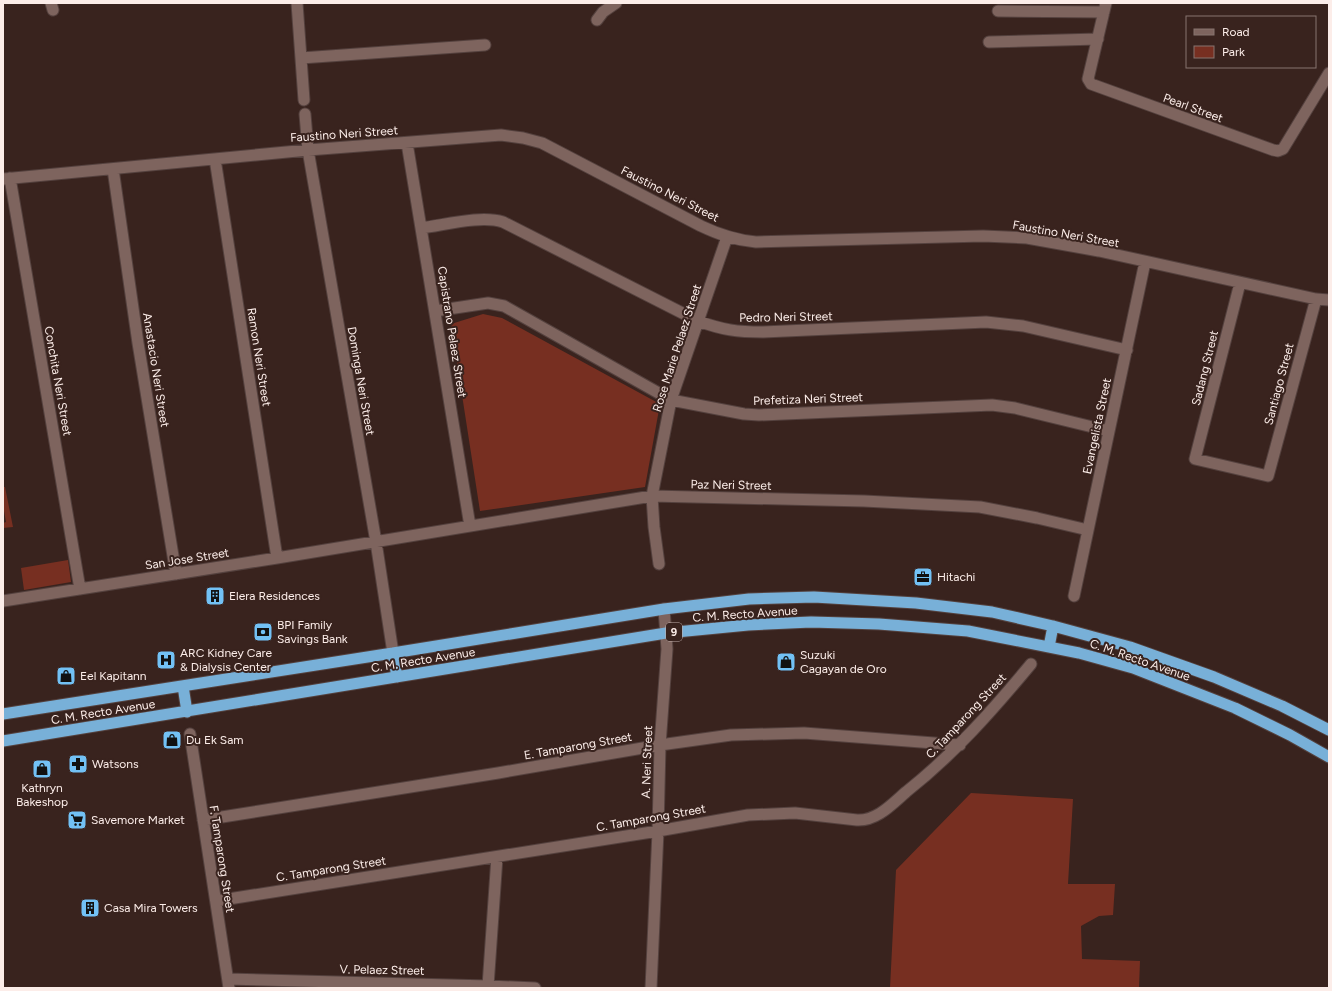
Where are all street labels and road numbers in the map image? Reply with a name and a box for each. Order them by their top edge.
street label: Pearl Street [1161,91,1225,125]
street label: Faustino Neri Street [290,123,399,145]
street label: Faustino Neri Street [619,163,722,225]
street label: Faustino Neri Street [1012,218,1121,250]
street label: Capistrano Pelaez Street [435,265,469,399]
street label: Rose Marie Pelaez Street [650,282,704,414]
street label: Ramon Neri Street [244,307,274,408]
street label: Pedro Neri Street [739,309,833,325]
street label: Anastacio Neri Street [140,312,172,429]
street label: Conchita Neri Street [41,325,75,437]
street label: Dominga Neri Street [345,325,378,437]
street label: Sadang Street [1189,329,1221,407]
street label: Santiago Street [1261,341,1297,426]
street label: Evangelista Street [1080,376,1114,475]
street label: Prefetiza Neri Street [753,390,864,408]
street label: Paz Neri Street [690,477,772,493]
street label: San Jose Street [144,545,231,573]
street label: C. M. Recto Avenue [692,603,798,625]
road number: 9 [666,623,682,641]
street label: C. M. Recto Avenue [1088,636,1192,684]
street label: C. M. Recto Avenue [370,645,477,675]
street label: C. Tamparong Street [923,670,1009,761]
street label: C. M. Recto Avenue [50,697,157,727]
street label: A. Neri Street [639,725,655,799]
street label: E. Tamparong Street [523,730,633,762]
street label: C. Tamparong Street [595,801,707,835]
street label: F. Tamparong Street [207,804,237,914]
street label: C. Tamparong Street [275,853,387,885]
street label: V. Pelaez Street [339,962,425,978]

